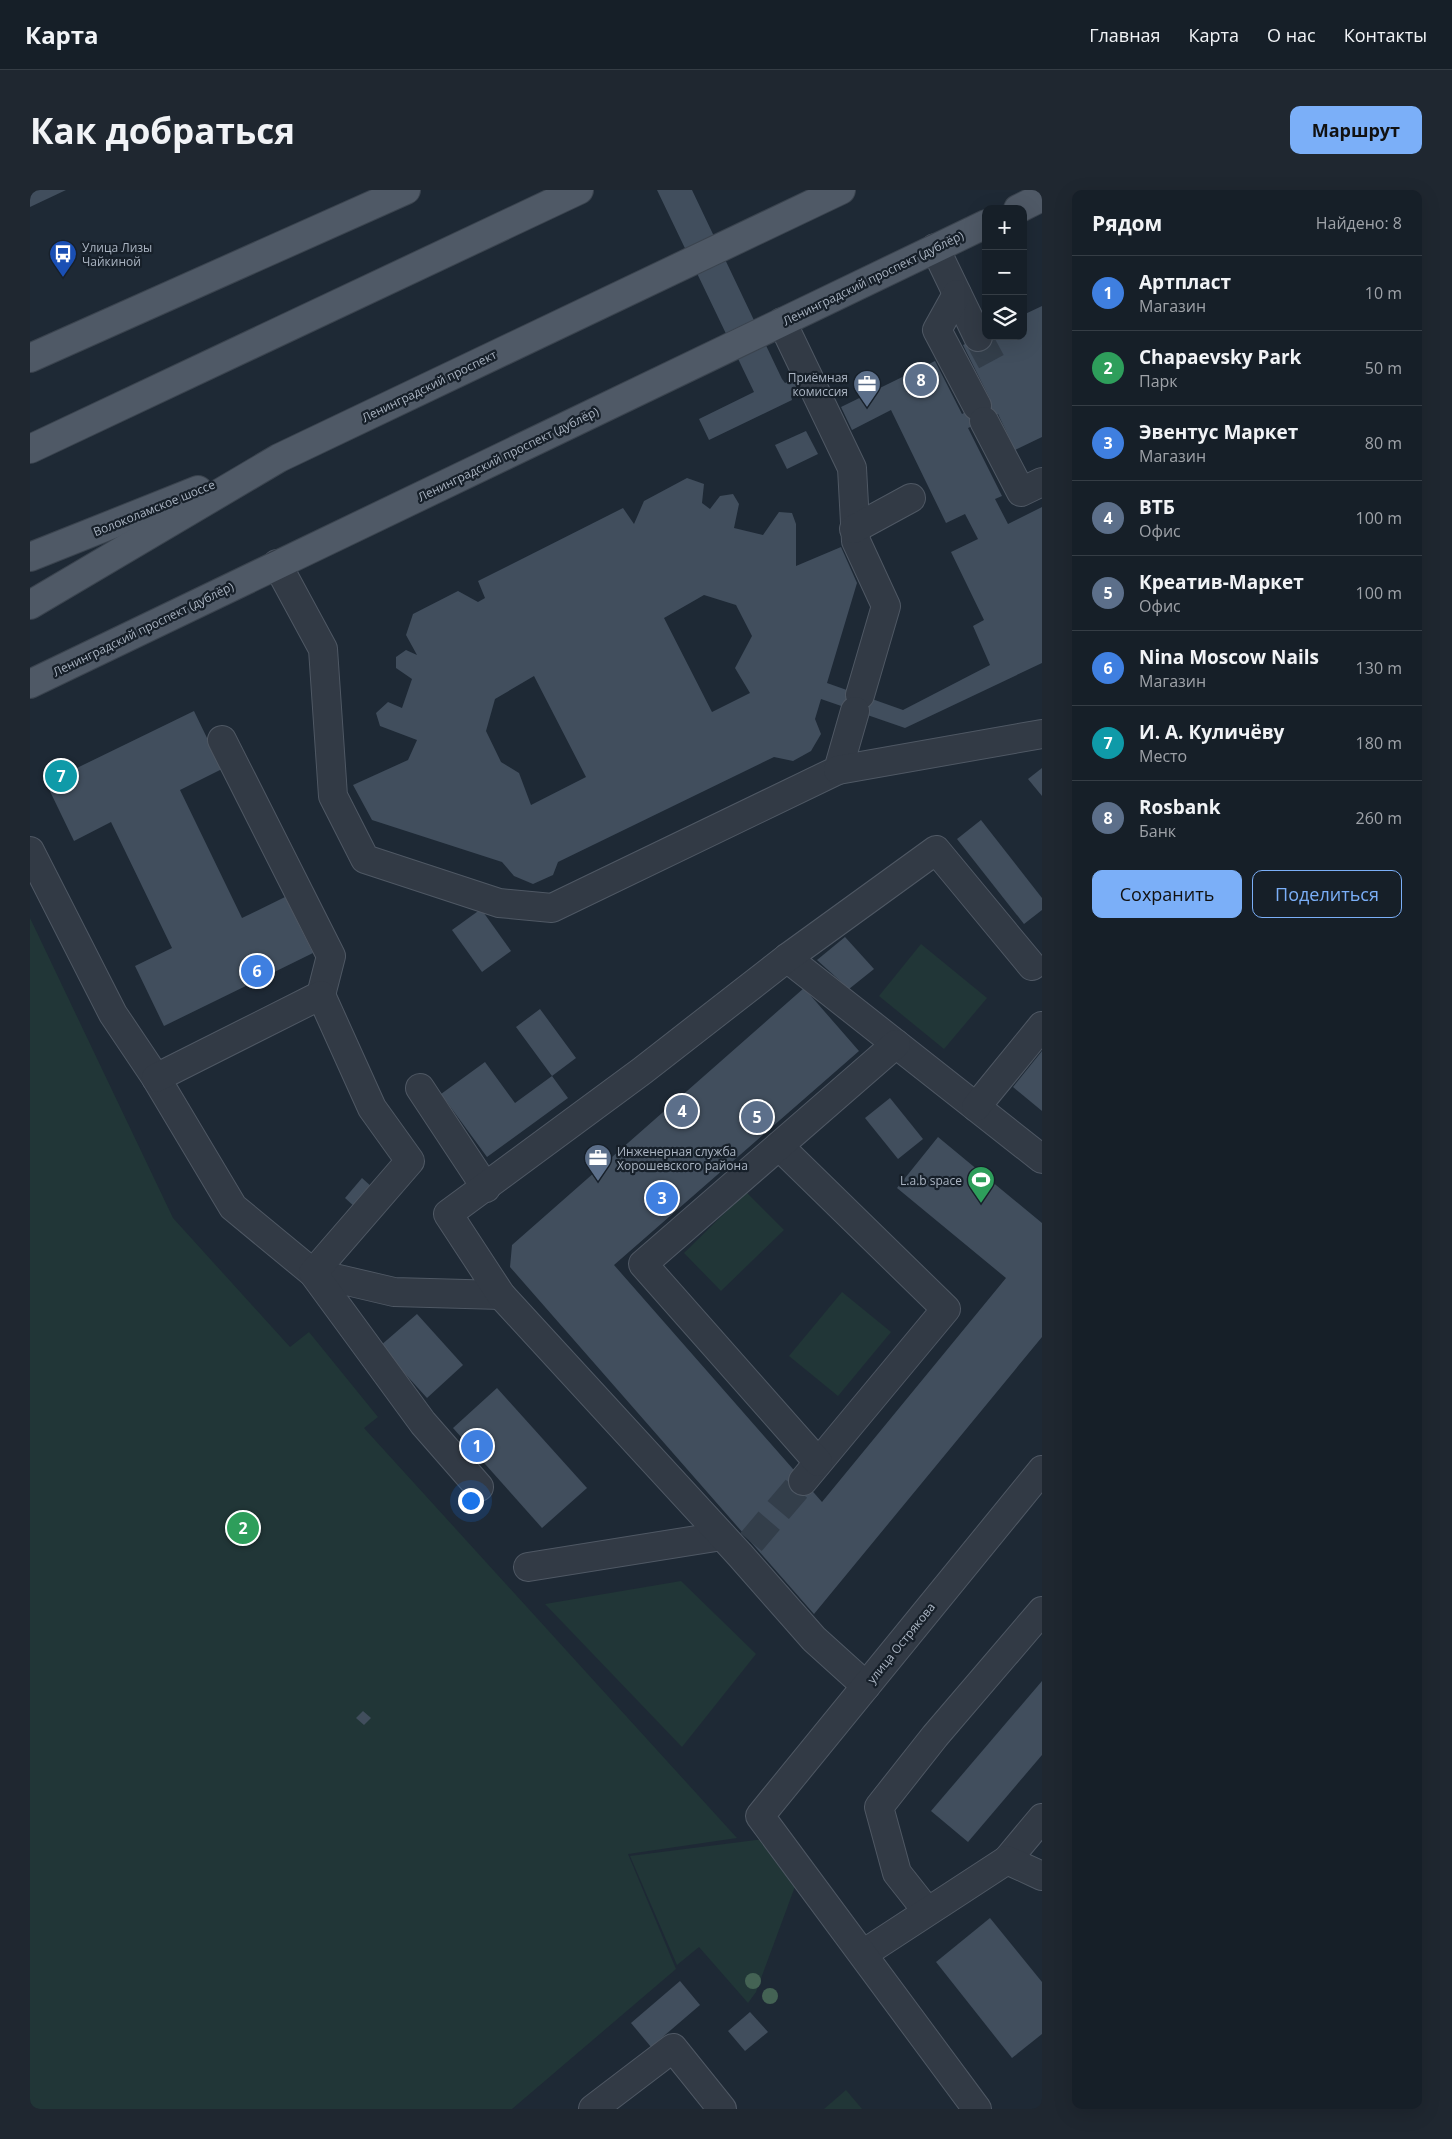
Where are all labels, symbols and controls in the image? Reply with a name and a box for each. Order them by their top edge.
text: Карта [25,18,99,51]
text: Главная [1089,23,1161,47]
text: Карта [1189,23,1239,47]
text: О нас [1267,23,1316,47]
text: Контакты [1344,23,1427,47]
button: Маршрут [1290,106,1422,154]
text: Как добраться [30,107,295,154]
map controls [982,205,1027,340]
button: + [982,205,1027,250]
text: Рядом [1092,209,1162,237]
text: Найдено: 8 [1316,212,1402,234]
street label: Ленинградский проспект (дублёр) [780,226,967,329]
bus stop icon: Улица Лизы Чайкиной [48,239,78,278]
place label: Улица Лизы Чайкиной [82,239,152,270]
button: − [982,250,1027,295]
text: Артпласт [1139,269,1231,295]
text: 1 [1103,282,1113,304]
text: 10 m [1365,282,1402,304]
button: layers [982,295,1027,340]
text: Магазин [1139,295,1206,317]
text: Chapaevsky Park [1139,344,1301,370]
street label: Ленинградский проспект [359,346,500,426]
text: 2 [1103,357,1113,379]
text: 50 m [1365,357,1402,379]
pin: 8 [905,361,937,399]
place label: Приёмная комиссия [788,369,848,400]
office icon: Приёмная комиссия [852,369,882,408]
text: Парк [1139,370,1178,392]
street label: Ленинградский проспект (дублёр) [415,402,602,505]
text: Эвентус Маркет [1139,419,1298,445]
text: 3 [1103,432,1113,454]
text: 80 m [1365,432,1402,454]
text: Магазин [1139,445,1206,467]
street label: Волоколамское шоссе [91,476,218,540]
text: ВТБ [1139,494,1175,520]
text: 4 [1103,507,1113,529]
text: 100 m [1356,507,1402,529]
text: Офис [1139,520,1181,542]
text: Креатив-Маркет [1139,569,1304,595]
street label: Ленинградский проспект (дублёр) [50,577,237,680]
text: 5 [1103,582,1113,604]
text: 100 m [1356,582,1402,604]
text: Офис [1139,595,1181,617]
text: Nina Moscow Nails [1139,644,1319,670]
text: 6 [1103,657,1113,679]
text: 130 m [1356,657,1402,679]
text: Магазин [1139,670,1206,692]
text: И. А. Куличёву [1139,719,1284,745]
text: 7 [1103,732,1113,754]
text: 180 m [1356,732,1402,754]
text: Место [1139,745,1187,767]
pin: 7 [45,757,77,795]
text: Rosbank [1139,794,1221,820]
text: 8 [1103,807,1113,829]
text: 260 m [1356,807,1402,829]
text: Банк [1139,820,1176,842]
button: Сохранить [1092,870,1242,918]
button: Поделиться [1252,870,1402,918]
pin: 6 [241,952,273,990]
pin: 4 [666,1092,698,1130]
pin: 5 [741,1098,773,1136]
office icon: Инженерная служба Хорошевского района [583,1143,613,1182]
place label: Инженерная служба Хорошевского района [617,1143,748,1174]
sports icon: L.a.b space [966,1165,996,1204]
place label: L.a.b space [900,1172,962,1189]
pin: 3 [646,1179,678,1217]
pin: 1 [461,1427,493,1465]
your location [458,1488,484,1514]
pin: 2 [227,1509,259,1547]
street label: улица Острякова [863,1599,939,1687]

